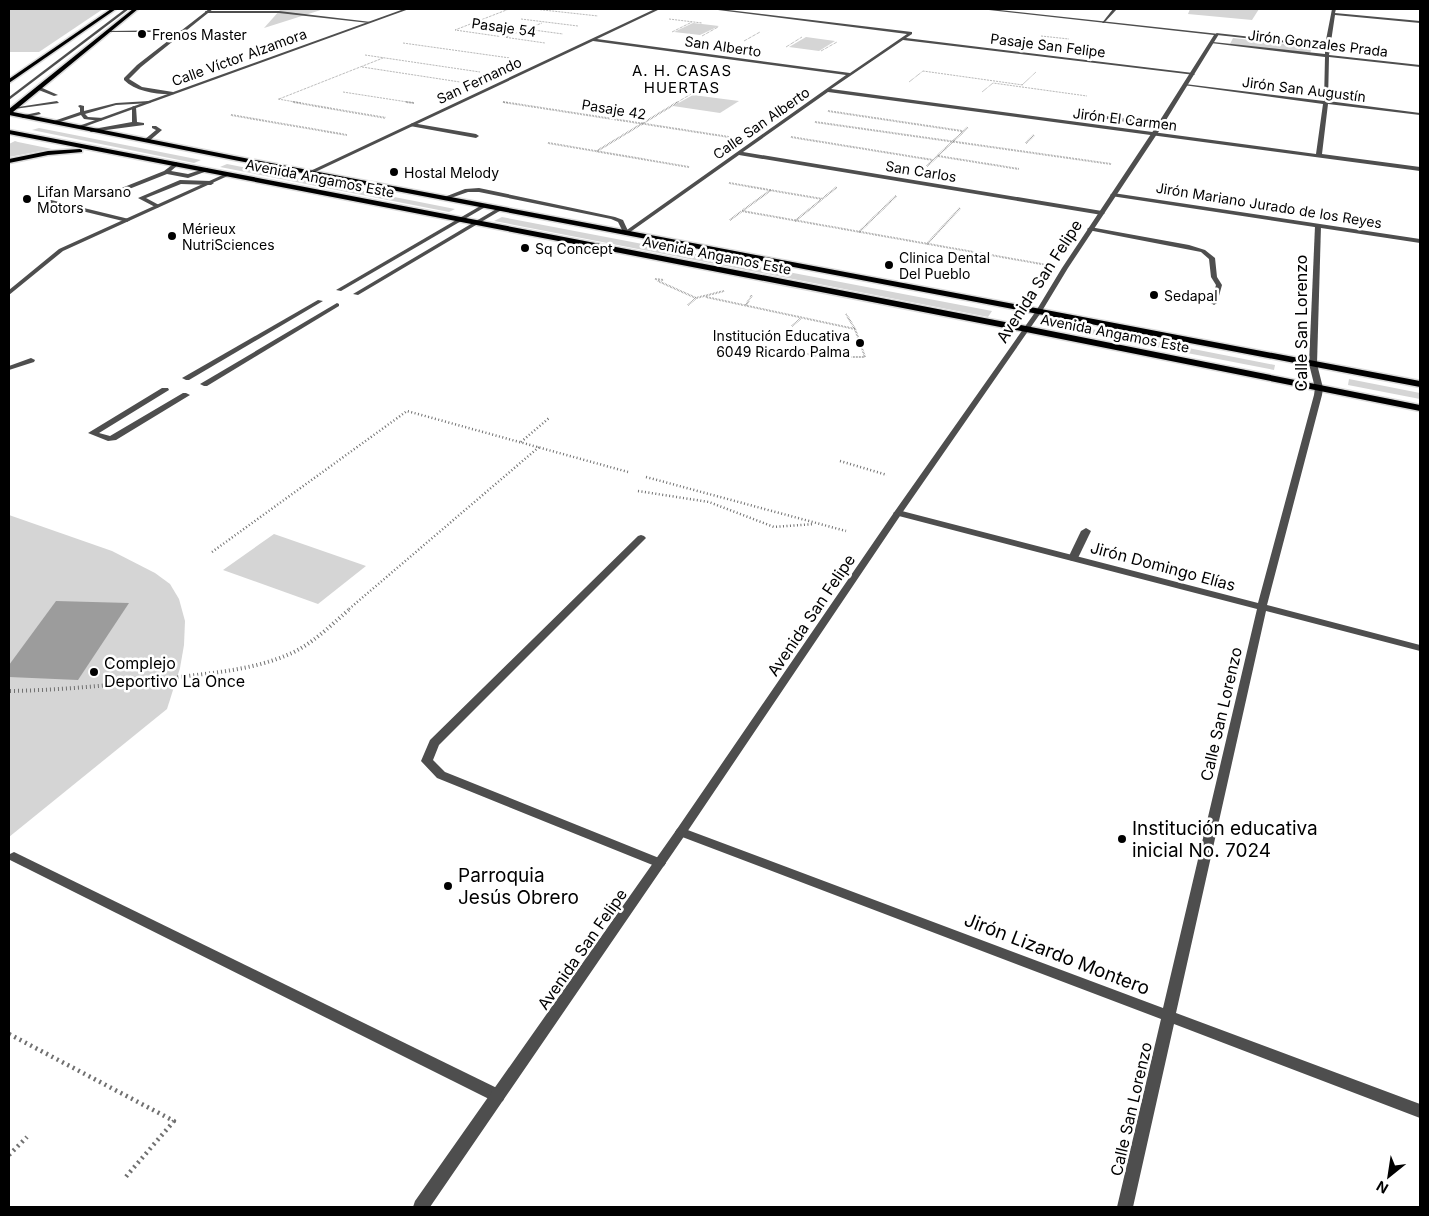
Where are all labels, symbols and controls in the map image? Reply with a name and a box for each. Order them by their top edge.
street label: Pasaje 54 [471,14,537,40]
street label: Calle Víctor Alzamora [169,25,309,89]
place label: Frenos Master [152,26,247,43]
street label: Jirón Gonzales Prada [1247,26,1389,60]
marker: Frenos Master [136,28,148,40]
street label: Pasaje San Felipe [989,29,1107,61]
street label: San Alberto [684,32,762,60]
street label: San Fernando [434,53,524,107]
district label: A. H. CASAS HUERTAS [632,61,732,97]
street label: Jirón San Augustín [1241,73,1367,105]
street label: Calle San Alberto [709,83,813,163]
street label: Pasaje 42 [581,96,647,122]
street label: Jirón El Carmen [1072,104,1178,134]
street label: Avenida Angamos Este [244,155,396,201]
street label: San Carlos [884,157,958,185]
place label: Hostal Melody [404,164,499,181]
marker: Hostal Melody [388,166,400,178]
street label: Jirón Mariano Jurado de los Reyes [1155,179,1383,231]
place label: Lifan Marsano Motors [37,183,131,216]
marker: Lifan Marsano Motors [21,193,33,205]
street label: Avenida San Felipe [992,216,1086,346]
place label: Mérieux NutriSciences [182,220,275,253]
marker: Mérieux NutriSciences [166,230,178,242]
street label: Avenida Angamos Este [641,232,793,278]
place label: Sq Concept [535,240,613,257]
marker: Sq Concept [519,242,531,254]
place label: Clinica Dental Del Pueblo [899,249,990,282]
street label: Calle San Lorenzo [1291,255,1311,391]
marker: Clinica Dental Del Pueblo [883,259,895,271]
place label: Sedapal [1164,287,1218,304]
marker: Sedapal [1148,289,1160,301]
street label: Avenida Angamos Este [1039,310,1191,356]
place label: Institución Educativa 6049 Ricardo Palma [713,327,850,360]
marker: Institución Educativa 6049 Ricardo Palma [854,337,866,349]
street label: Jirón Domingo Elías [1088,537,1238,595]
street label: Avenida San Felipe [763,550,859,680]
street label: Calle San Lorenzo [1196,645,1246,783]
place label: Complejo Deportivo La Once [104,653,245,691]
marker: Complejo Deportivo La Once [88,666,100,678]
place label: Institución educativa inicial No. 7024 [1132,817,1318,862]
marker: Institución educativa inicial No. 7024 [1116,833,1128,845]
place label: Parroquia Jesús Obrero [458,864,579,909]
marker: Parroquia Jesús Obrero [442,880,454,892]
street label: Avenida San Felipe [533,885,631,1013]
street label: Jirón Lizardo Montero [961,908,1153,1000]
street label: Calle San Lorenzo [1106,1040,1156,1178]
north arrow [1364,1151,1414,1201]
text: N [1373,1178,1391,1198]

